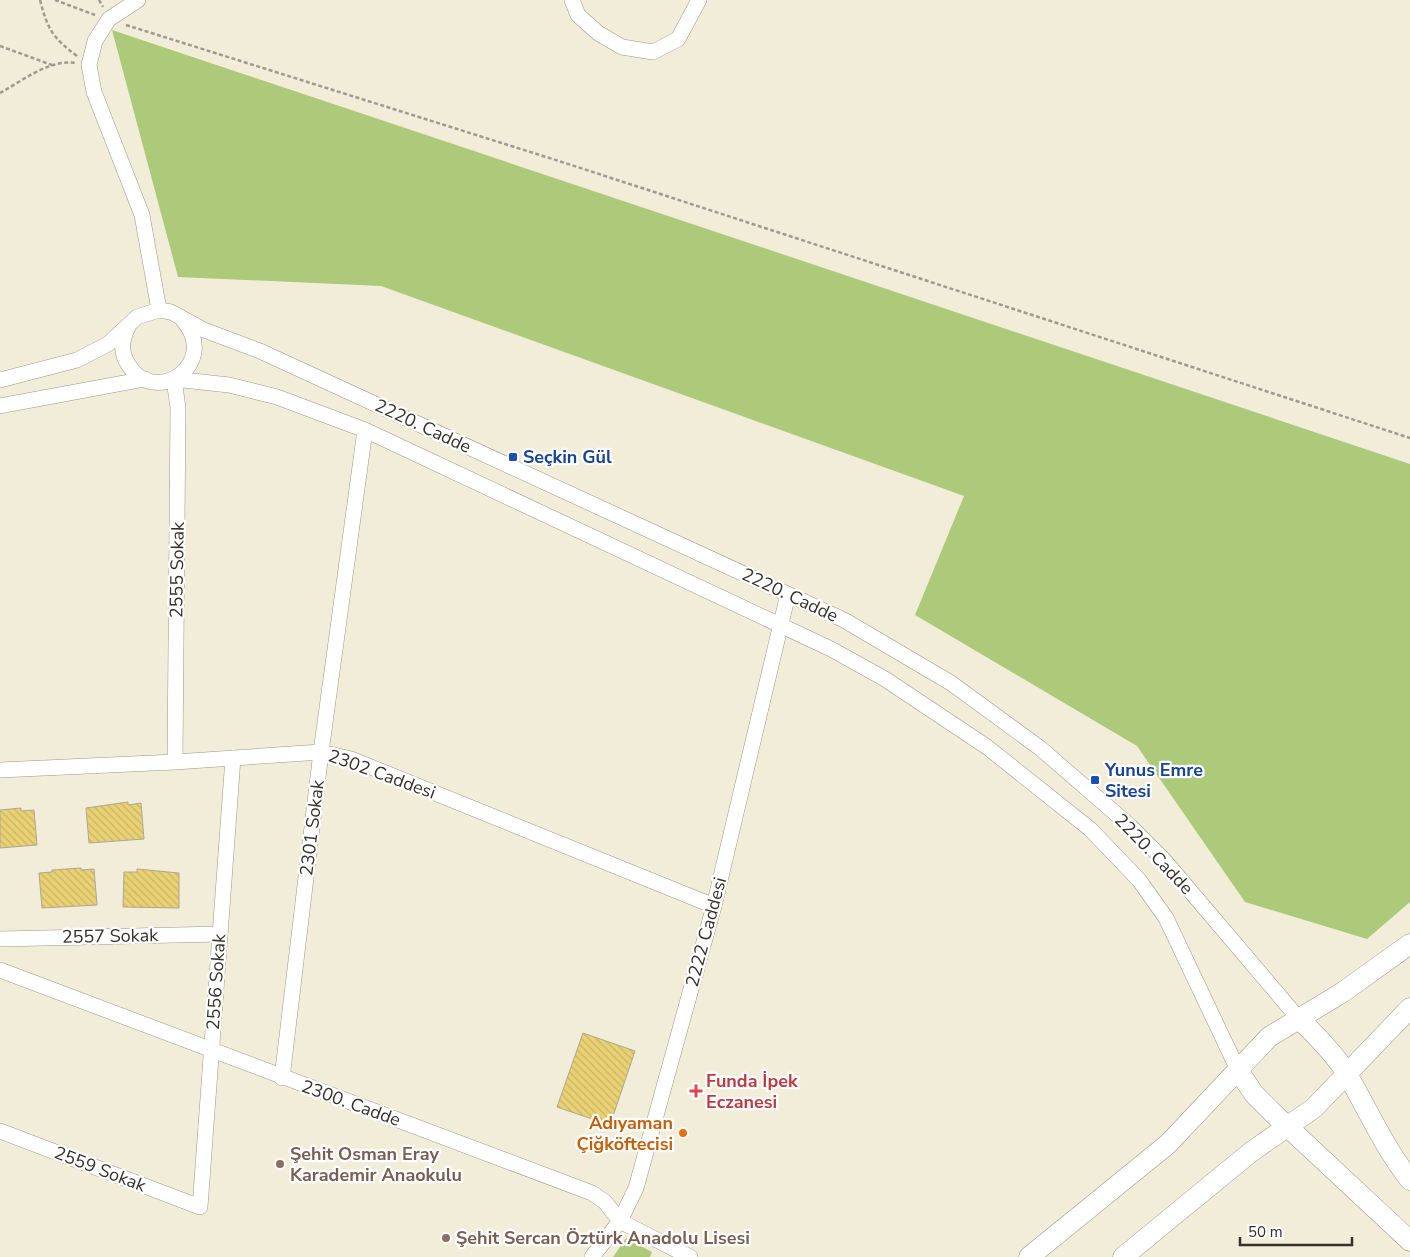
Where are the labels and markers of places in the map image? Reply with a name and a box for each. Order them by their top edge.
place label: Seçkin Gül [523,445,612,469]
marker: Seçkin Gül [507,451,519,463]
place label: Yunus Emre Sitesi [1104,758,1203,803]
marker: Yunus Emre Sitesi [1089,774,1101,786]
place label: Funda İpek Eczanesi [706,1069,798,1114]
marker: Funda İpek Eczanesi [690,1085,702,1097]
place label: Adıyaman Çiğköftecisi [576,1111,673,1156]
marker: Adıyaman Çiğköftecisi [677,1127,689,1139]
place label: Şehit Osman Eray Karademir Anaokulu [290,1142,462,1187]
marker: Şehit Osman Eray Karademir Anaokulu [274,1158,286,1170]
place label: Şehit Sercan Öztürk Anadolu Lisesi [456,1226,750,1250]
marker: Şehit Sercan Öztürk Anadolu Lisesi [440,1232,452,1244]

